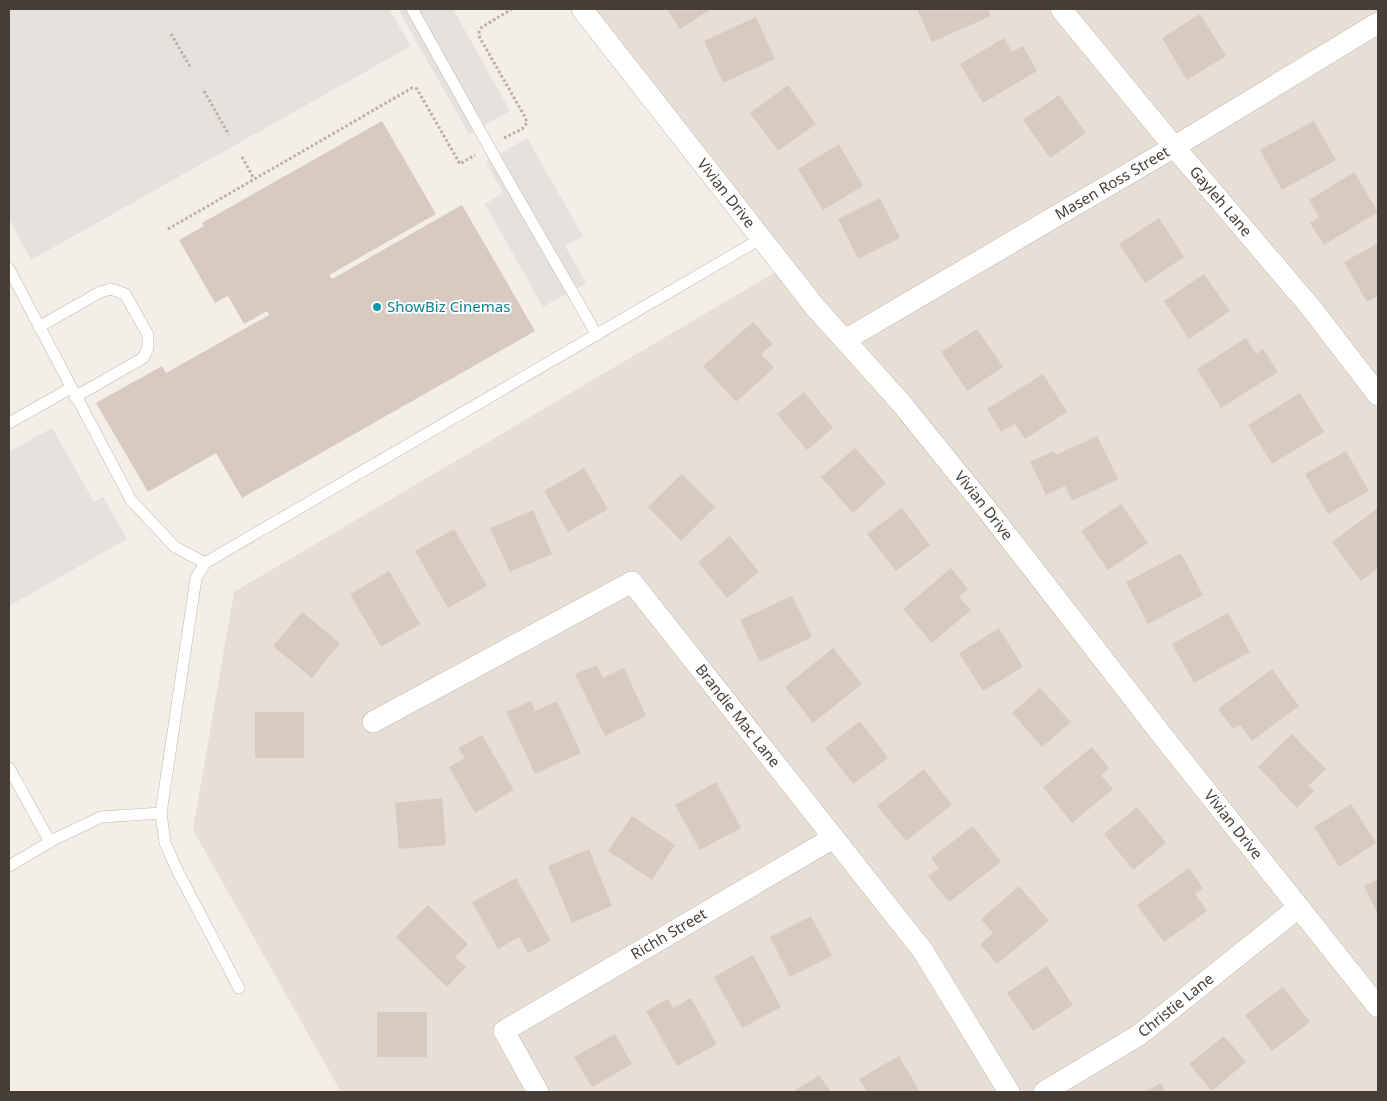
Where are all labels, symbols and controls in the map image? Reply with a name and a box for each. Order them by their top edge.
street label: Masen Ross Street [1051,141,1173,224]
street label: Vivian Drive [693,154,760,232]
street label: Gayleh Lane [1186,161,1257,240]
place label: ShowBiz Cinemas [387,296,510,316]
marker: ShowBiz Cinemas [371,301,383,313]
street label: Vivian Drive [951,466,1018,544]
street label: Brandie Mac Lane [692,660,785,771]
street label: Vivian Drive [1200,785,1268,863]
street label: Richh Street [627,903,711,963]
street label: Christie Lane [1133,968,1217,1041]

